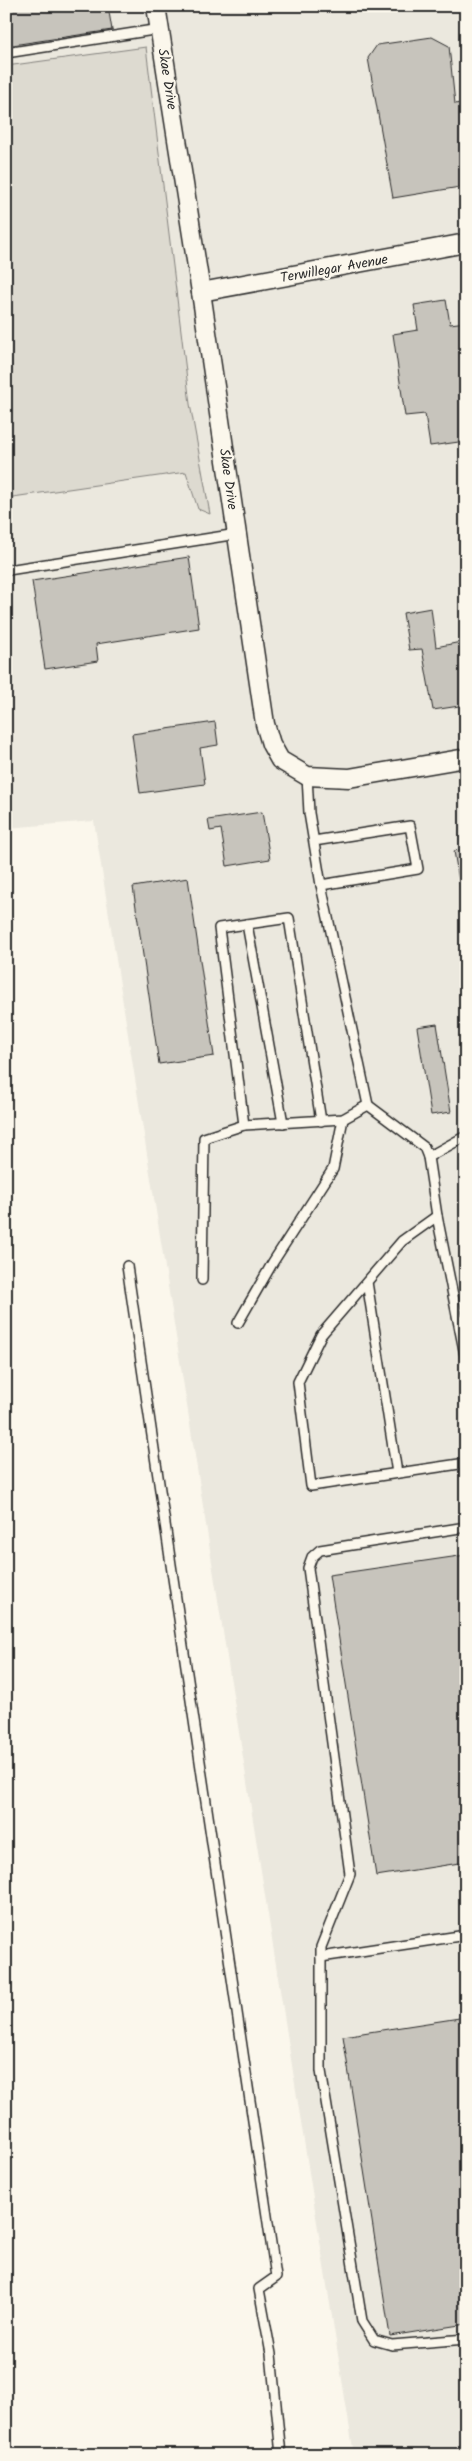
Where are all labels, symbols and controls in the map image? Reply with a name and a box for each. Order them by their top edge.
street label: Skae Drive [151,47,183,112]
street label: Terwillegar Avenue [279,249,390,289]
street label: Skae Drive [213,447,243,512]

